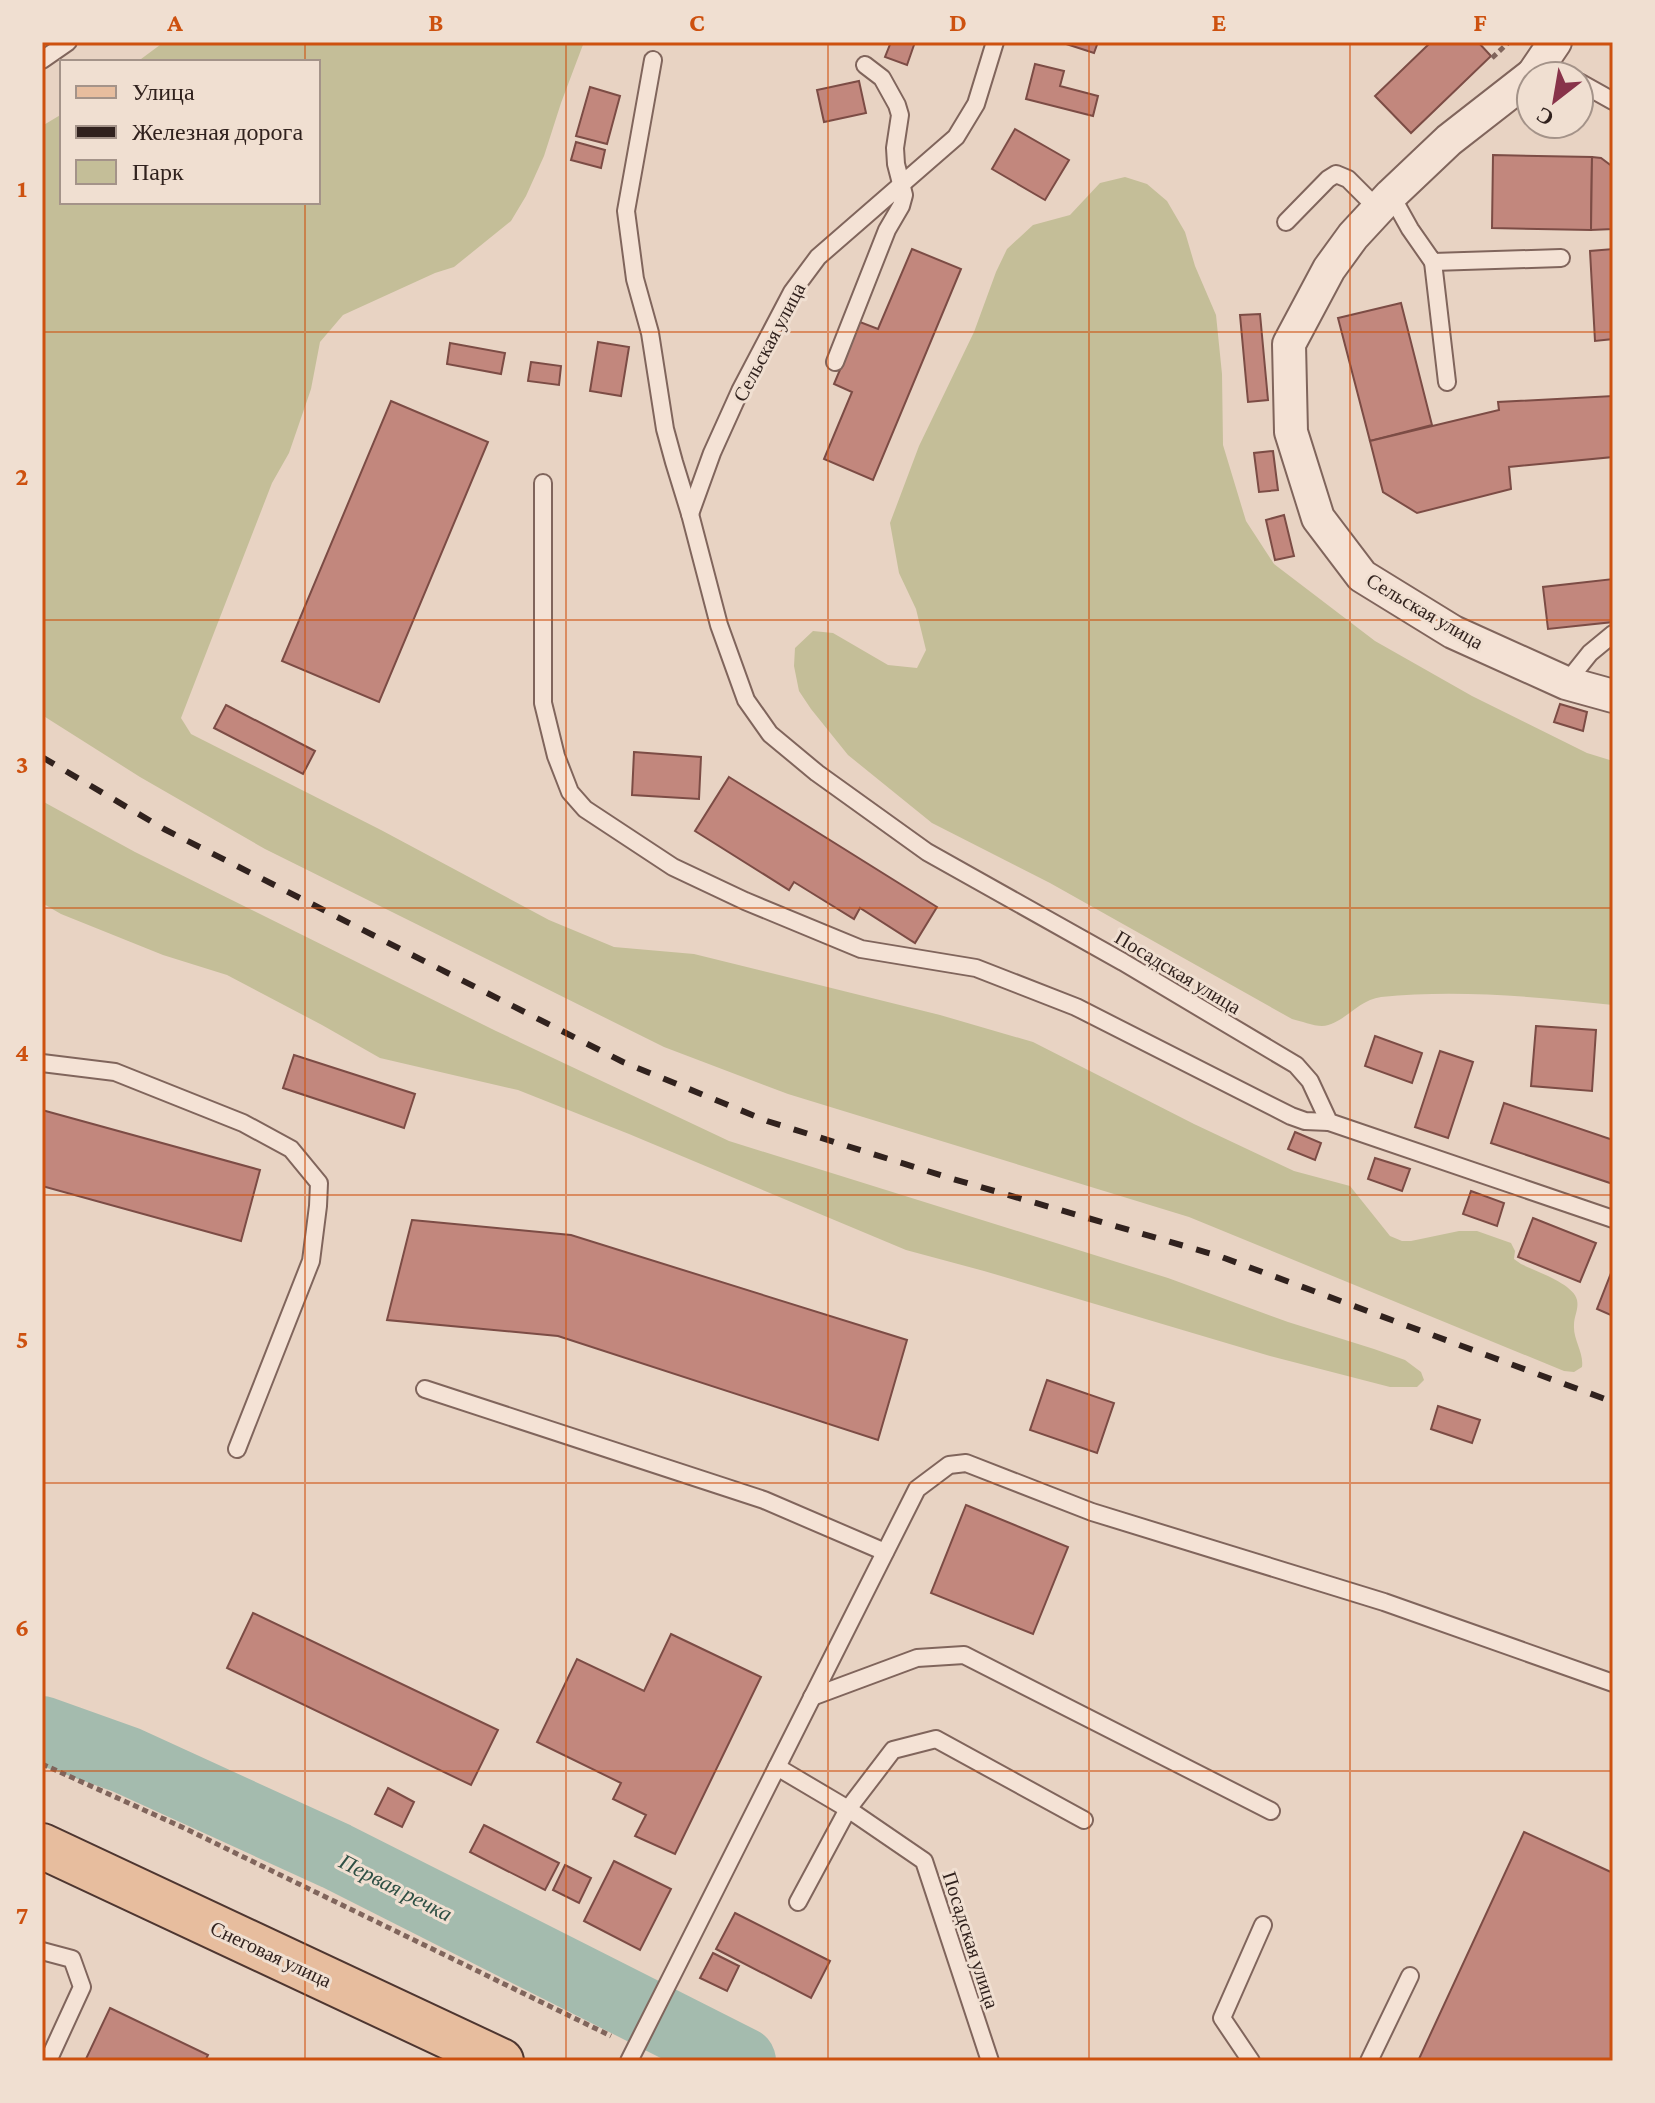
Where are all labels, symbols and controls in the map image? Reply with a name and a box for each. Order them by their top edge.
text: A [166,8,183,37]
text: B [428,8,444,37]
text: C [689,8,705,37]
text: D [949,8,967,37]
text: E [1212,8,1227,37]
text: F [1473,8,1487,37]
legend [60,60,320,204]
north arrow [1515,60,1595,140]
text: Улица [132,78,195,105]
text: С [1532,102,1558,132]
text: Железная дорога [132,118,303,145]
text: Парк [132,158,184,185]
text: 1 [17,174,27,203]
street label: Сельская улица [729,279,810,406]
text: 2 [15,462,29,491]
street label: Сельская улица [1362,569,1487,654]
text: 3 [16,750,28,779]
street label: Посадская улица [1111,926,1245,1019]
text: 4 [15,1038,29,1067]
text: 5 [16,1325,28,1354]
text: 6 [15,1613,29,1642]
water label: Первая речка [334,1848,456,1927]
street label: Посадская улица [938,1869,1004,2012]
text: 7 [16,1901,28,1930]
street label: Снеговая улица [207,1916,335,1993]

